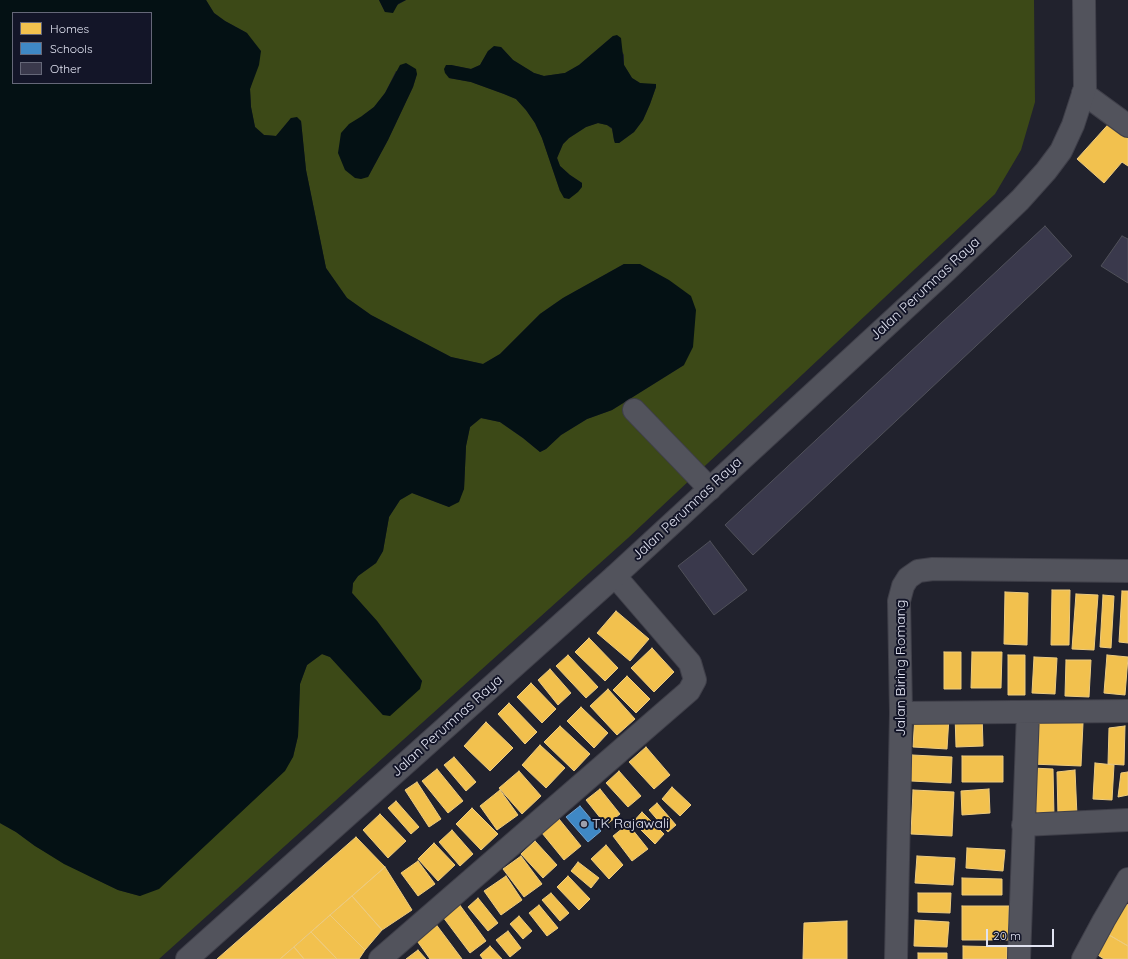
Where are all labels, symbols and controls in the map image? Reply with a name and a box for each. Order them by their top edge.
legend [12,12,152,84]
text: Homes [50,21,89,36]
text: Schools [50,41,93,56]
text: Other [50,61,81,76]
street label: Jalan Perumnas Raya [867,234,983,344]
street label: Jalan Perumnas Raya [629,454,745,564]
street label: Jalan Biring Romang [893,599,909,737]
street label: Jalan Perumnas Raya [388,672,506,780]
place label: TK Rajawali [592,816,669,832]
marker: TK Rajawali [579,819,589,829]
scale bar [988,921,1056,947]
text: 20 m [993,928,1021,943]

